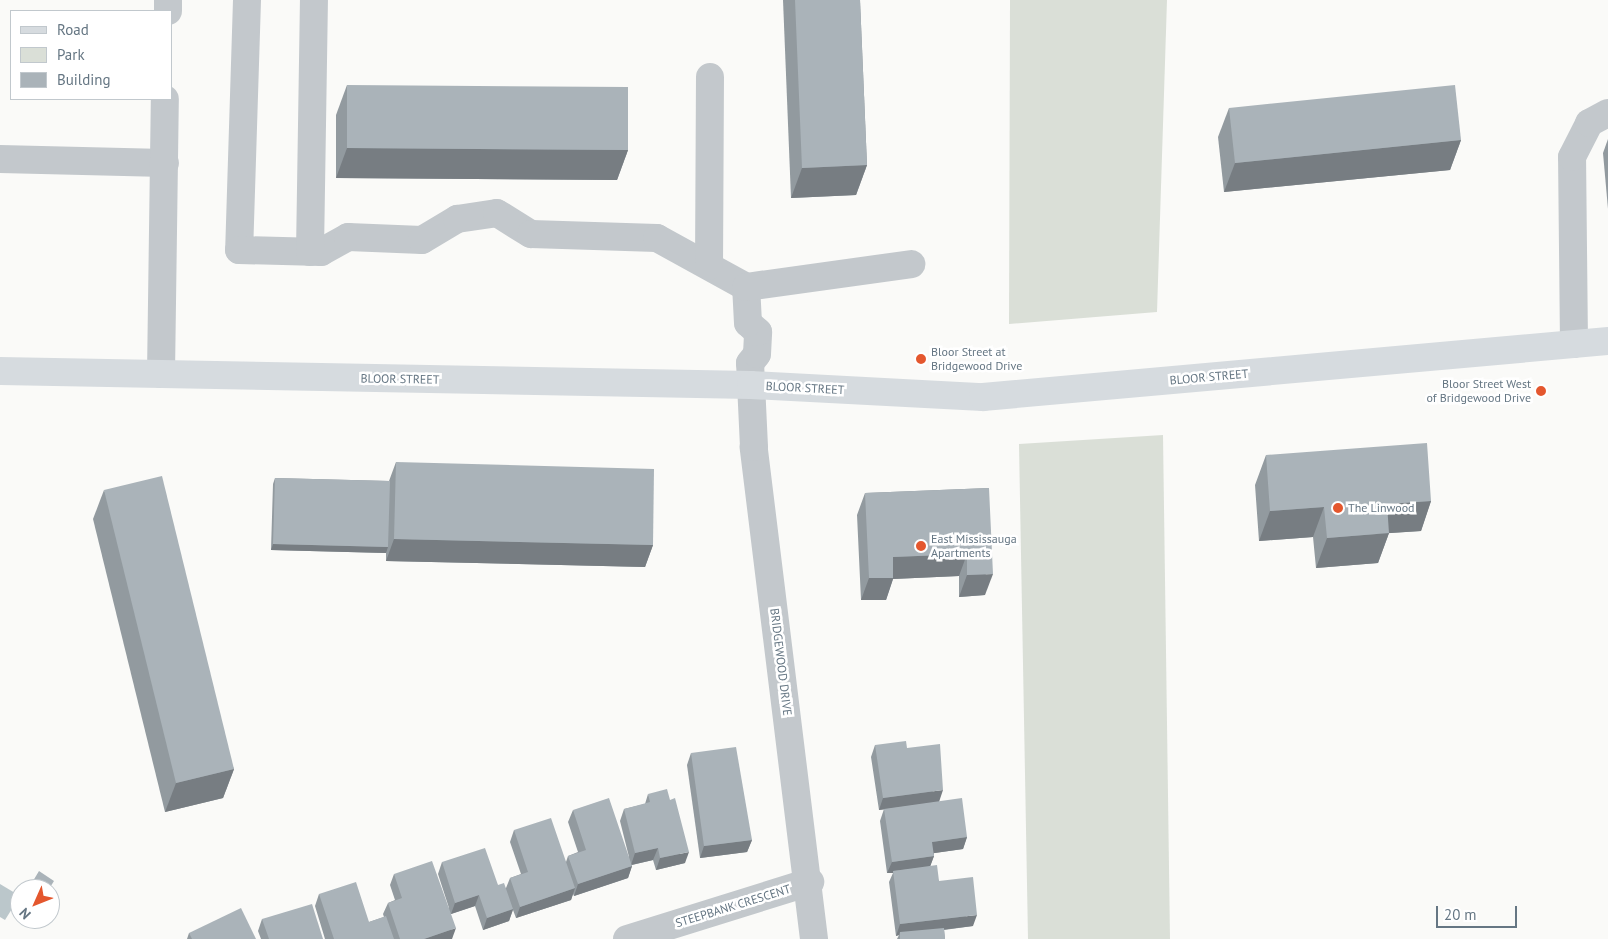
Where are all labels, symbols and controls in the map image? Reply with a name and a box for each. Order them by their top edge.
legend [10,10,172,100]
text: Road [57,20,89,39]
text: Park [57,45,85,64]
text: Building [57,70,111,89]
place label: Bloor Street at Bridgewood Drive [931,345,1022,373]
marker: Bloor Street at Bridgewood Drive [915,353,927,365]
street label: BLOOR STREET [1169,366,1249,388]
street label: BLOOR STREET [360,371,440,387]
place label: Bloor Street West of Bridgewood Drive [1426,377,1531,405]
street label: BLOOR STREET [765,379,845,397]
marker: Bloor Street West of Bridgewood Drive [1535,385,1547,397]
place label: The Linwood [1348,501,1415,515]
marker: The Linwood [1332,502,1344,514]
place label: East Mississauga Apartments [931,532,1017,560]
marker: East Mississauga Apartments [915,540,927,552]
street label: BRIDGEWOOD DRIVE [767,607,795,717]
north arrow [10,879,60,929]
street label: STEEPBANK CRESCENT [673,882,793,930]
scale bar [1438,896,1519,928]
text: N [15,904,35,923]
text: 20 m [1444,905,1477,924]

